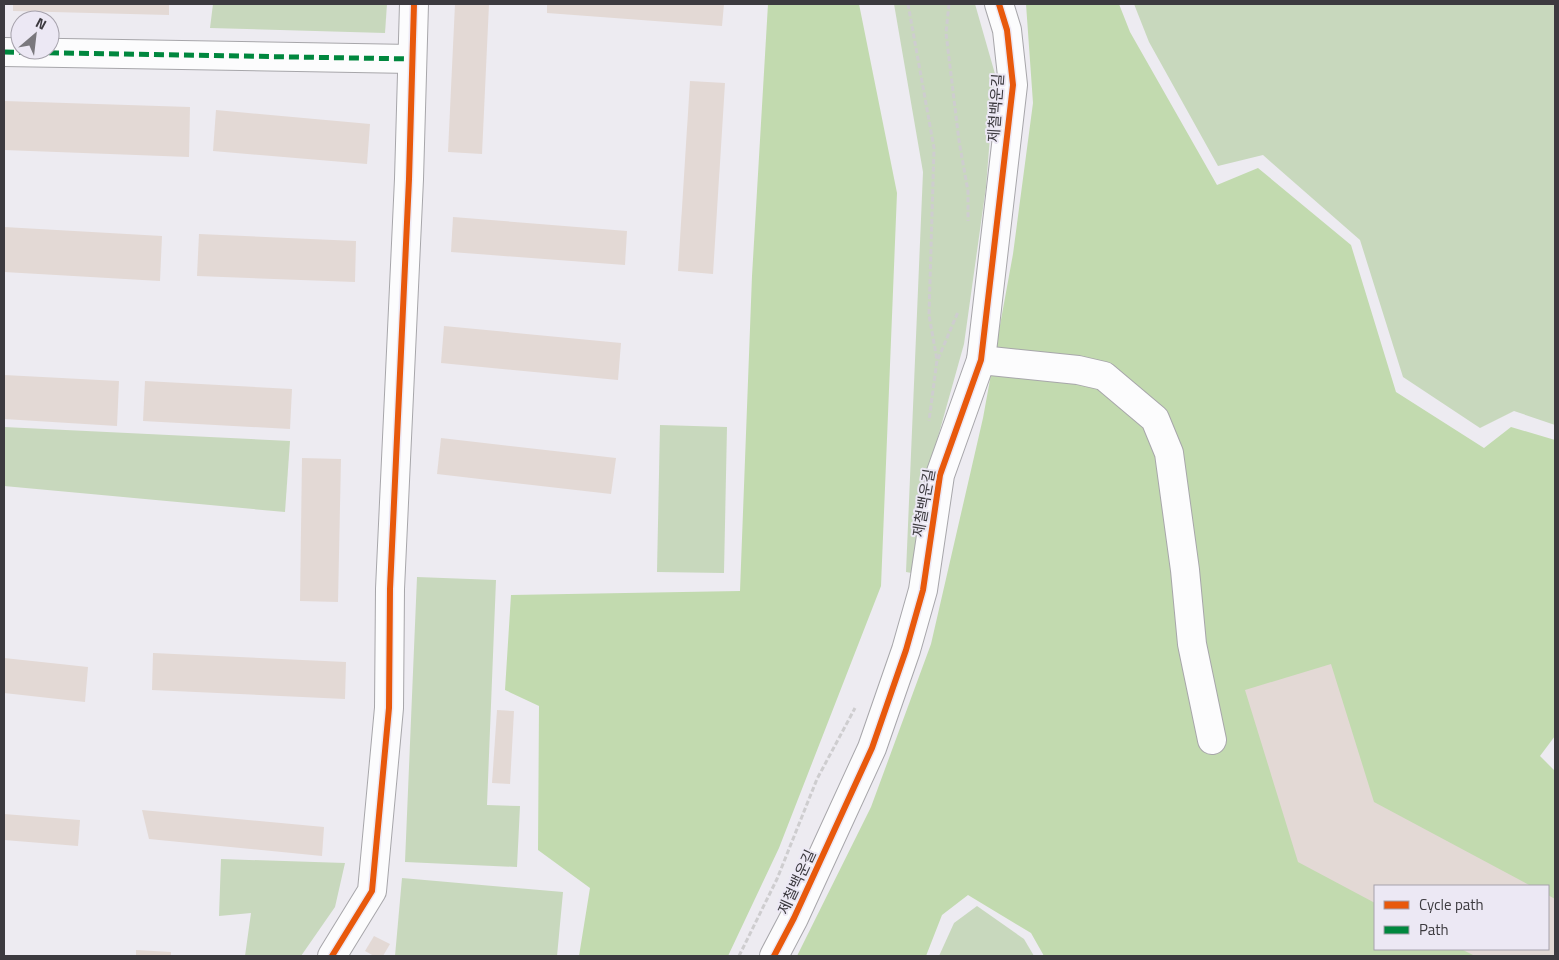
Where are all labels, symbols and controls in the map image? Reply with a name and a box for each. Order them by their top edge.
north arrow [10,10,60,60]
text: N [32,12,51,35]
street label: 제철백운길 [982,73,1009,143]
street label: 제철백운길 [906,467,941,539]
street label: 제철백운길 [772,846,822,918]
legend [1374,885,1549,950]
text: Cycle path [1419,893,1484,916]
text: Path [1419,918,1449,941]

